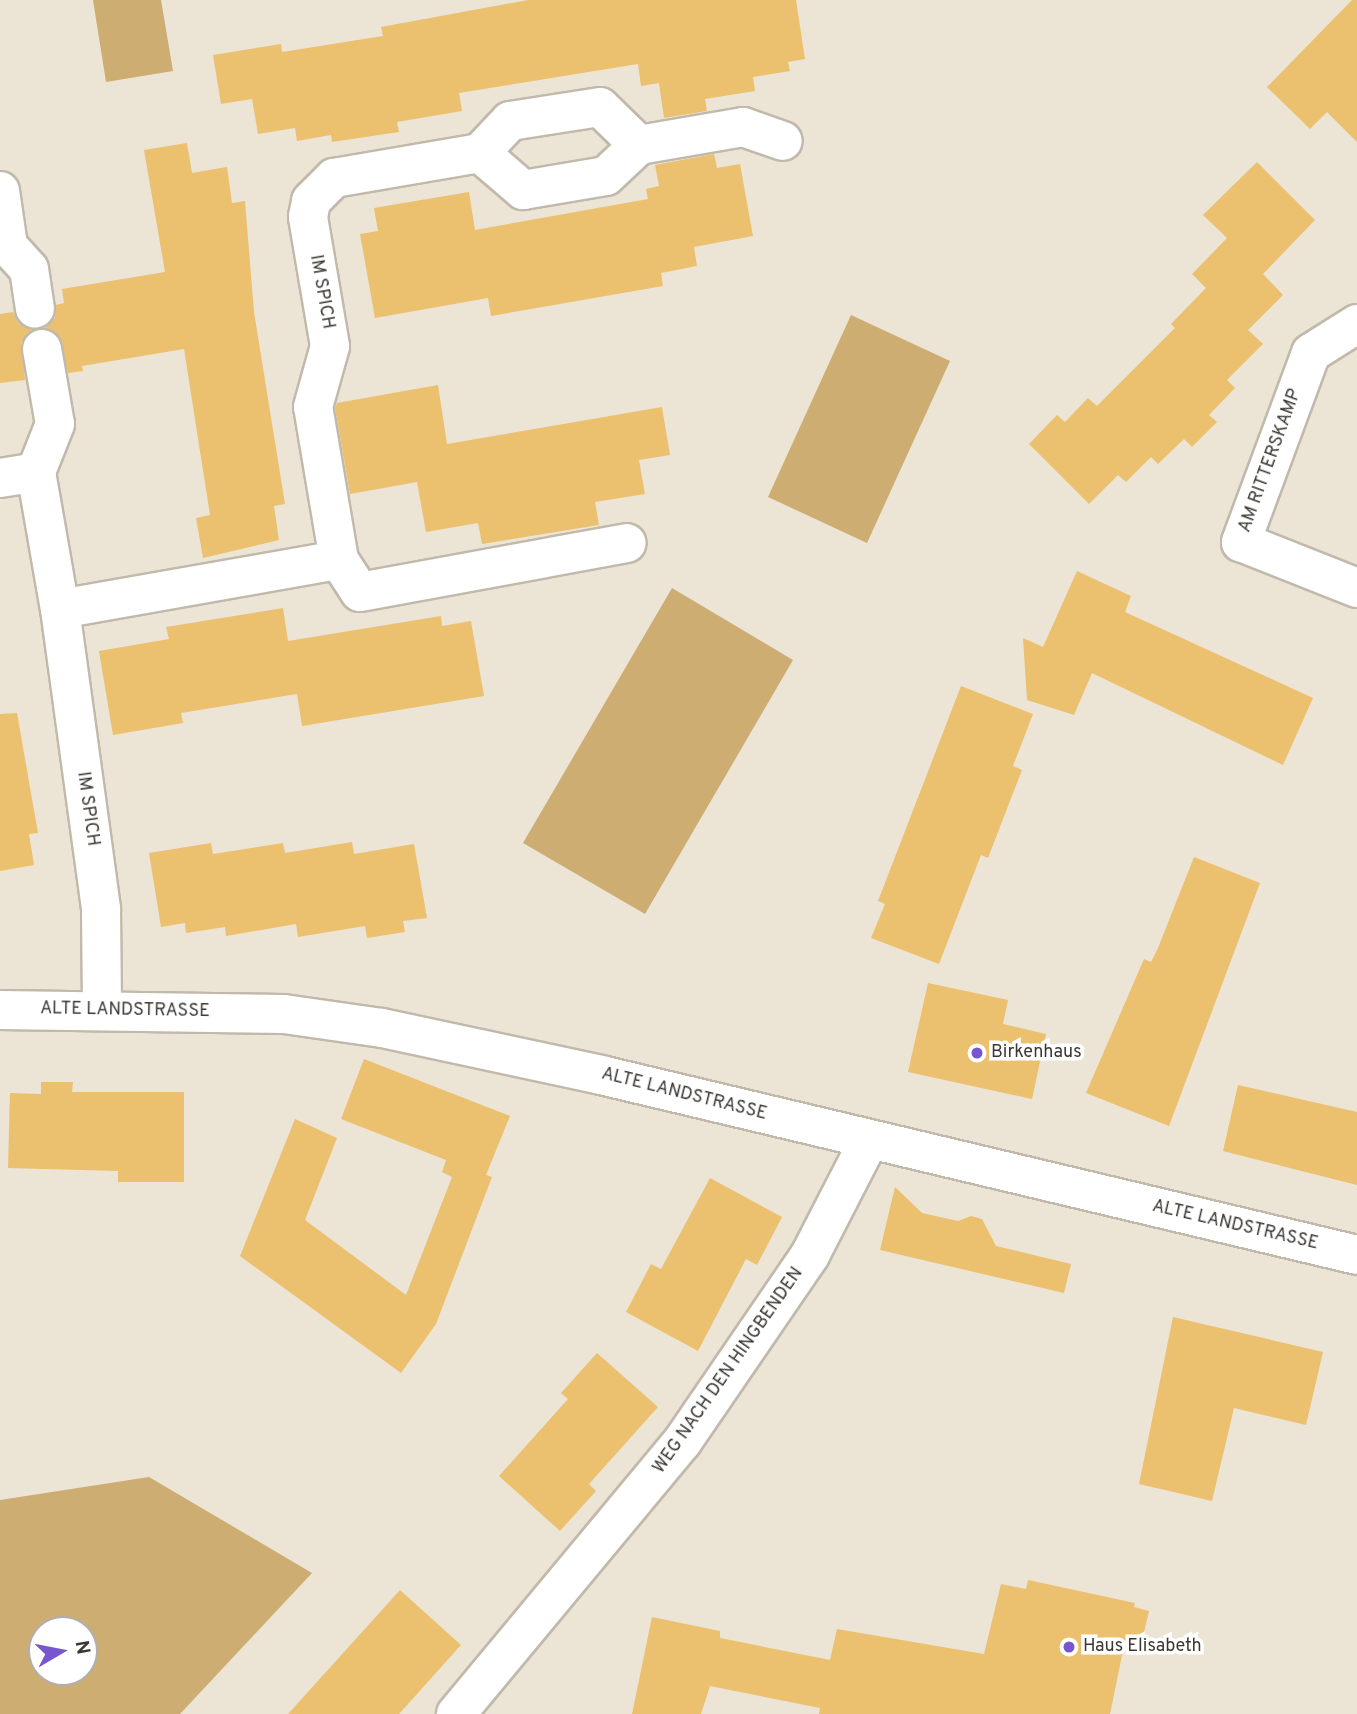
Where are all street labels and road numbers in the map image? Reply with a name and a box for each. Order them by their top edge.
street label: IM SPICH [304,253,338,331]
street label: AM RITTERSKAMP [1235,386,1307,536]
street label: IM SPICH [71,770,103,848]
street label: ALTE LANDSTRASSE [40,999,210,1023]
street label: ALTE LANDSTRASSE [599,1064,769,1126]
street label: ALTE LANDSTRASSE [1150,1196,1320,1256]
street label: WEG NACH DEN HINGBENDEN [649,1264,809,1478]

